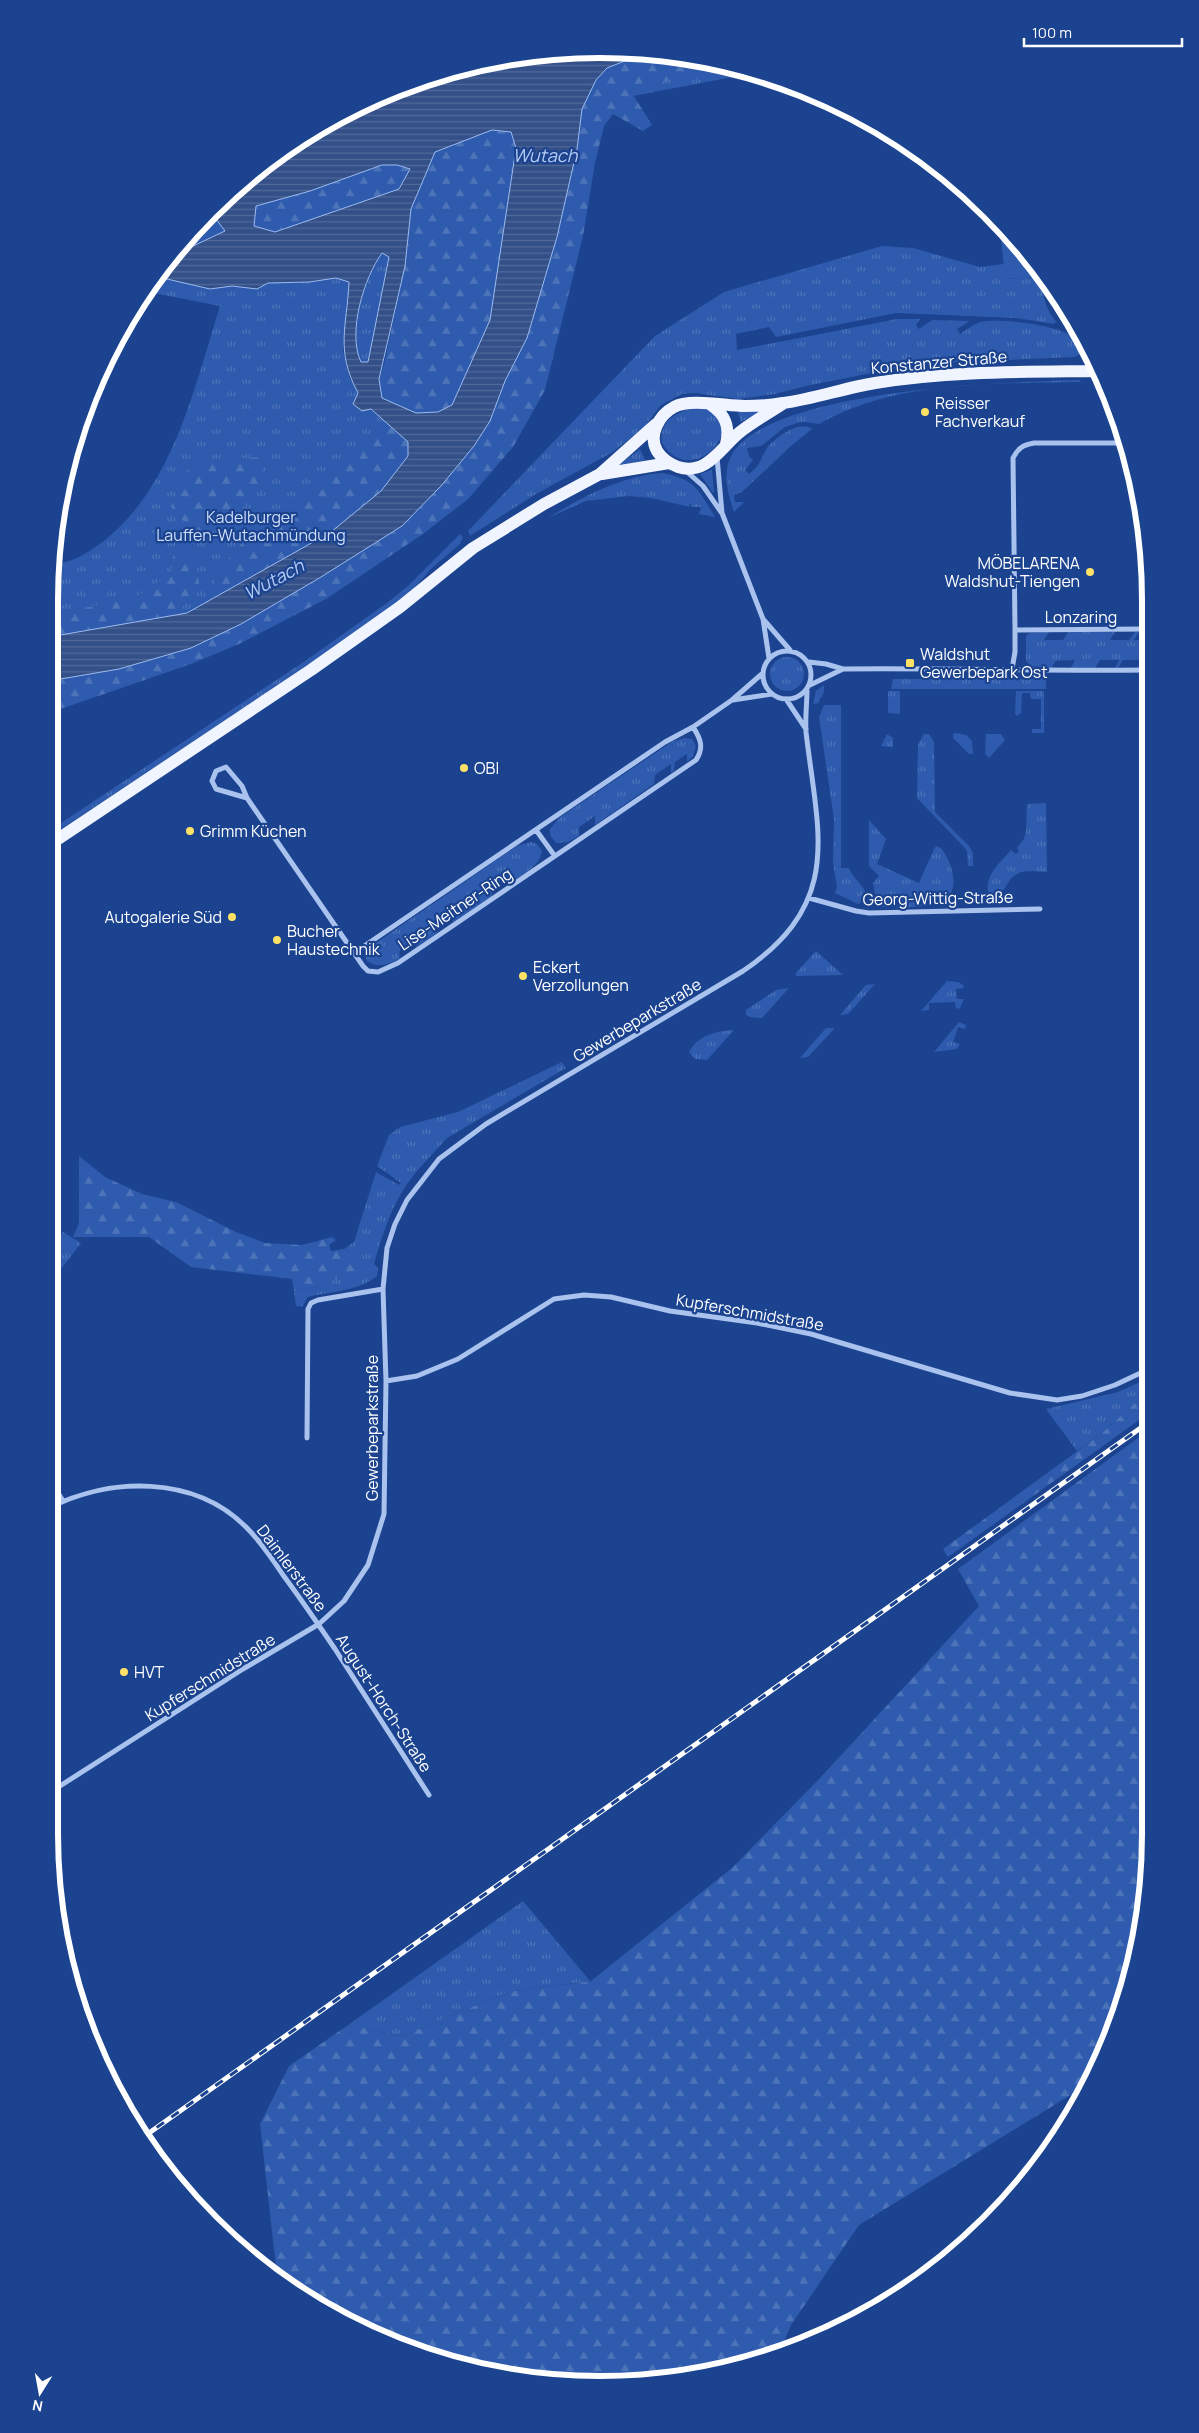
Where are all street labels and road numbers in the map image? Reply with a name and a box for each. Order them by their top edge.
street label: Konstanzer Straße [870,345,1008,379]
street label: Lonzaring [1045,606,1117,628]
street label: Lise-Meitner-Ring [394,863,516,955]
street label: Georg-Wittig-Straße [862,886,1014,910]
street label: Gewerbeparkstraße [569,973,705,1067]
street label: Kupferschmidstraße [674,1288,826,1336]
street label: Gewerbeparkstraße [361,1355,383,1501]
street label: Daimlerstraße [252,1520,332,1616]
street label: Kupferschmidstraße [141,1628,279,1726]
street label: August-Horch-Straße [331,1630,437,1776]

